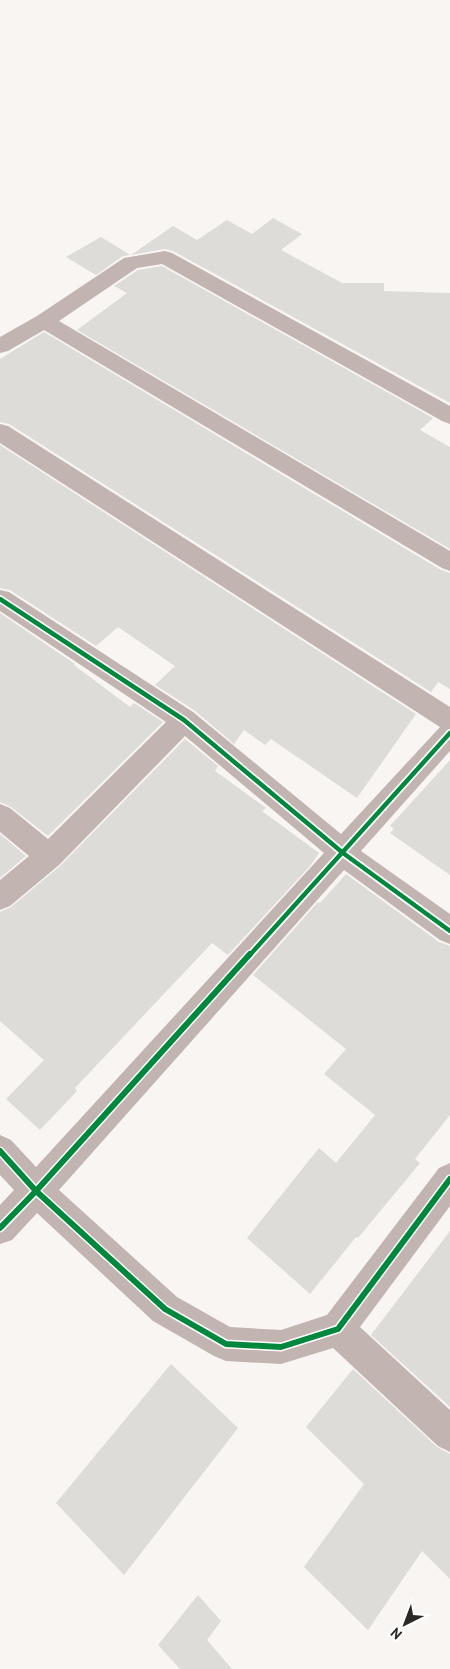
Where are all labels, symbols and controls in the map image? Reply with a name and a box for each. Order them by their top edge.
north arrow [380,1599,430,1649]
text: N [387,1624,406,1643]

